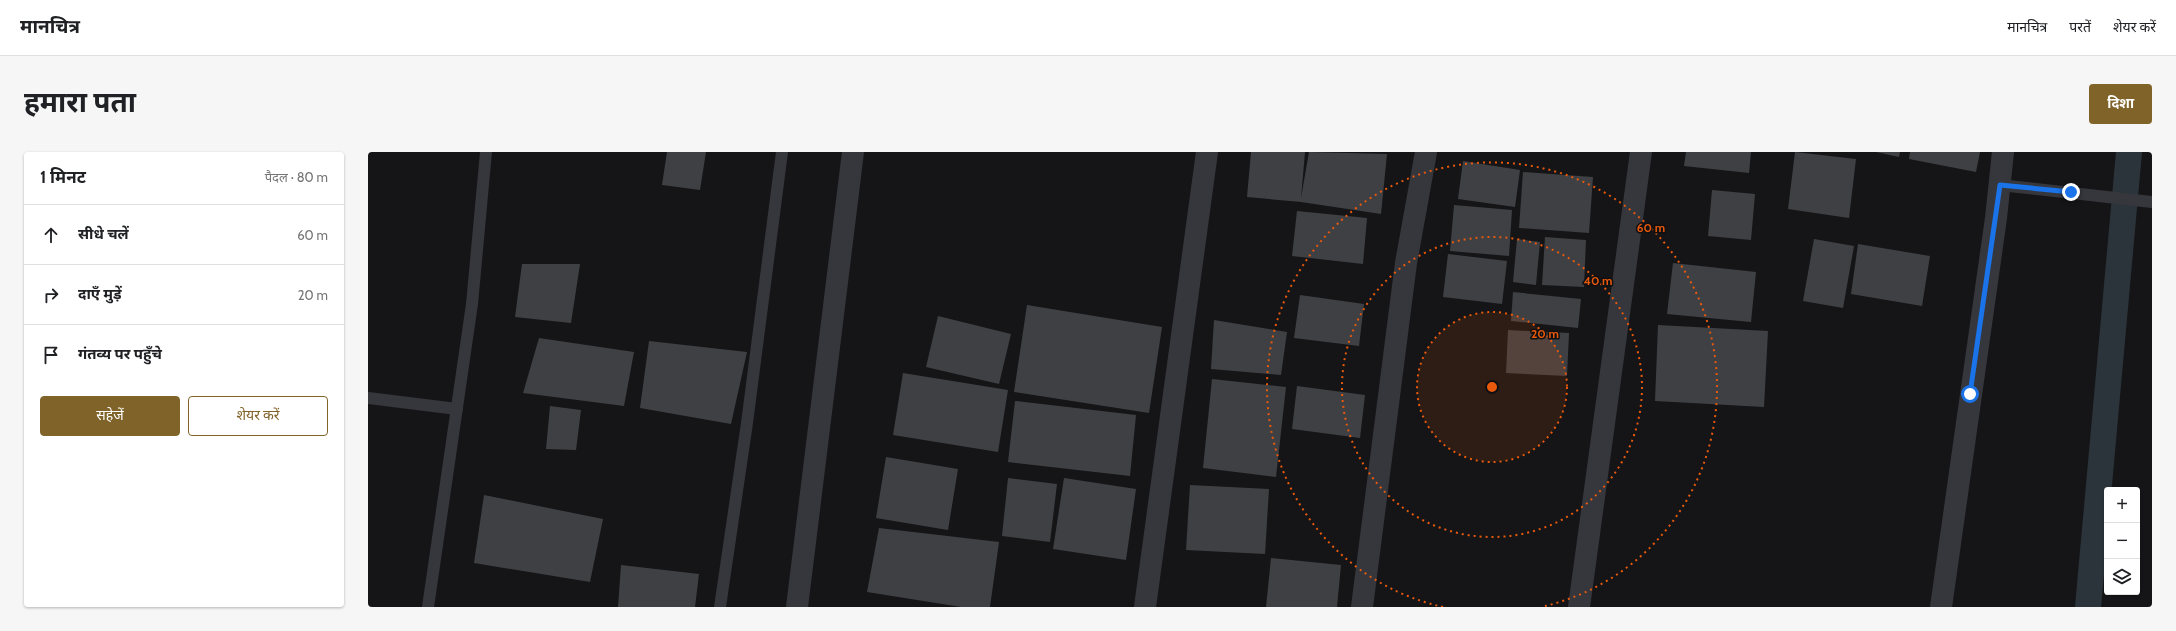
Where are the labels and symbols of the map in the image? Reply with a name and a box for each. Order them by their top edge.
route end [2062,183,2080,201]
text: 60 m [1637,220,1665,235]
text: 40 m [1583,273,1613,288]
text: 20 m [1531,326,1559,341]
centre of rings [1485,380,1499,394]
route start [1961,385,1979,403]

